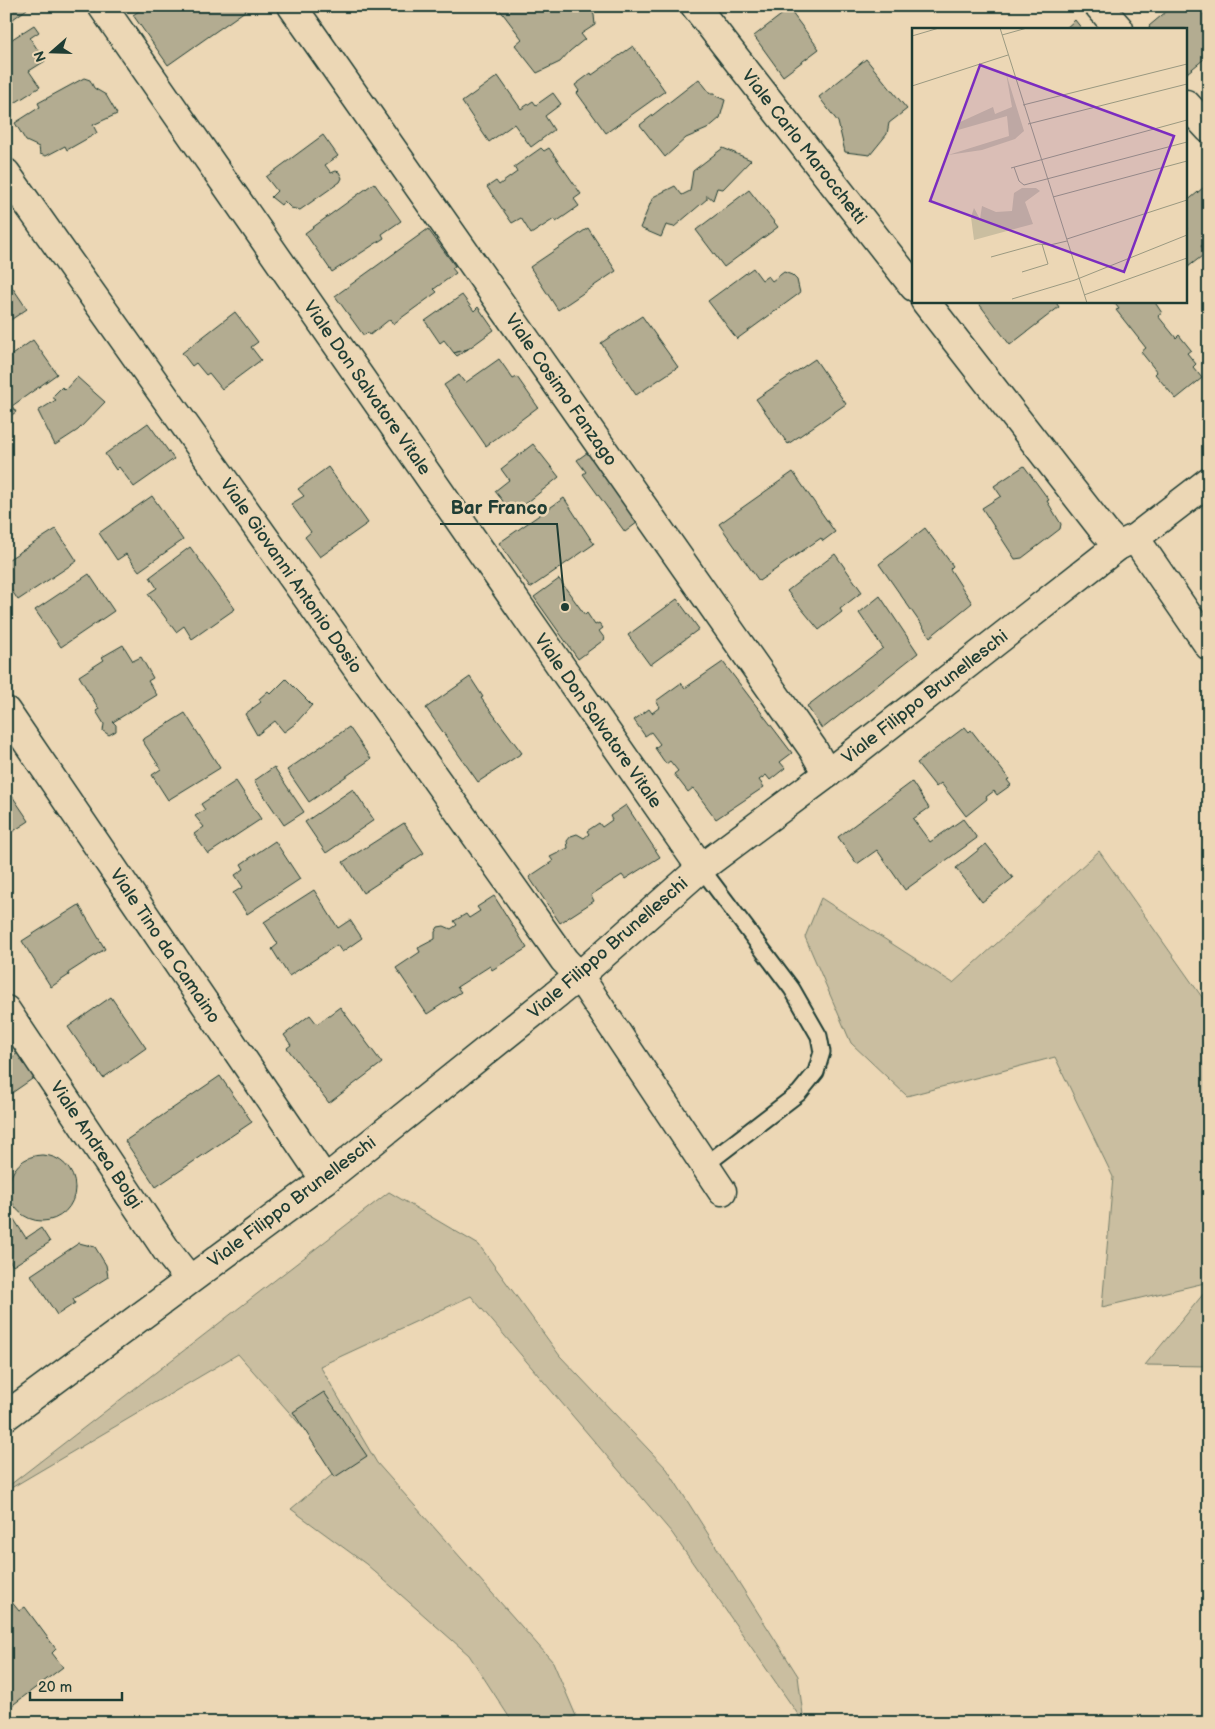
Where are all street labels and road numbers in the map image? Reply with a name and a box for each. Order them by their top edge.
street label: Viale Carlo Marocchetti [737,65,871,229]
street label: Viale Don Salvatore Vitale [299,297,435,479]
street label: Viale Cosimo Fanzago [501,310,621,470]
street label: Viale Giovanni Antonio Dosio [216,475,366,677]
street label: Viale Filippo Brunelleschi [838,626,1012,768]
street label: Viale Don Salvatore Vitale [530,630,666,812]
street label: Viale Tino da Camaino [105,865,225,1027]
street label: Viale Filippo Brunelleschi [524,873,692,1023]
street label: Viale Andrea Bolgi [46,1077,146,1213]
street label: Viale Filippo Brunelleschi [204,1132,380,1272]

